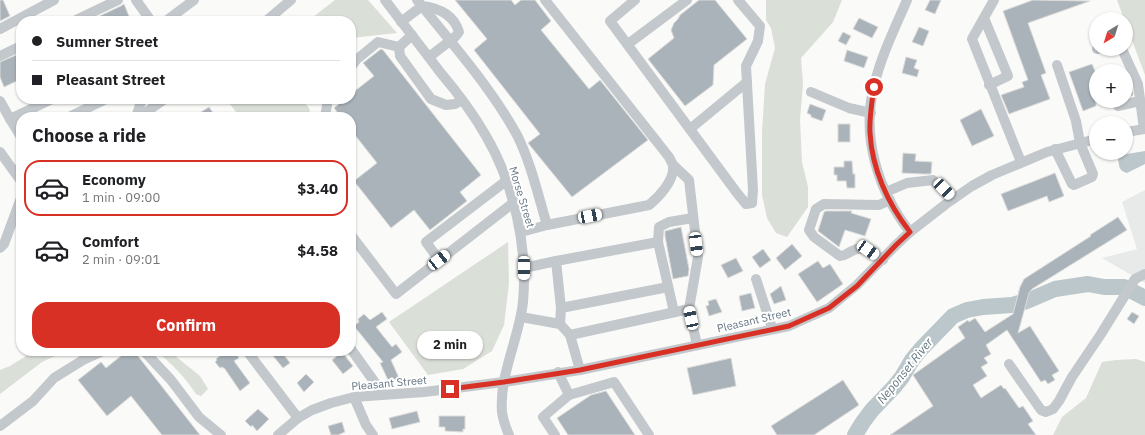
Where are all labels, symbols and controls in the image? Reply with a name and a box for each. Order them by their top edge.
north arrow [1089,12,1133,56]
map controls [1089,12,1133,160]
text: Sumner Street [56,32,158,51]
button: + [1089,64,1133,108]
text: Pleasant Street [56,70,165,89]
route start [865,78,883,96]
button: − [1089,116,1133,160]
text: Choose a ride [32,124,146,147]
street label: Morse Street [506,165,538,229]
icon: car [34,170,70,206]
text: Economy [82,170,146,189]
car [931,176,957,202]
text: $3.40 [297,179,338,198]
text: 1 min · 09:00 [82,189,160,206]
car [577,208,603,224]
car [689,231,703,257]
icon: car [34,232,70,268]
text: Comfort [82,232,139,251]
car [855,238,881,262]
text: $4.58 [297,241,338,260]
car [426,248,452,272]
text: 2 min · 09:01 [82,251,160,268]
car [518,256,530,280]
button: Confirm [32,302,340,348]
car [683,305,699,331]
street label: Pleasant Street [716,305,793,335]
callout: 2 min [417,331,483,359]
water label: Neponset River [874,334,936,406]
text: 2 min [433,336,467,353]
street label: Pleasant Street [351,373,427,393]
route end [441,380,459,398]

